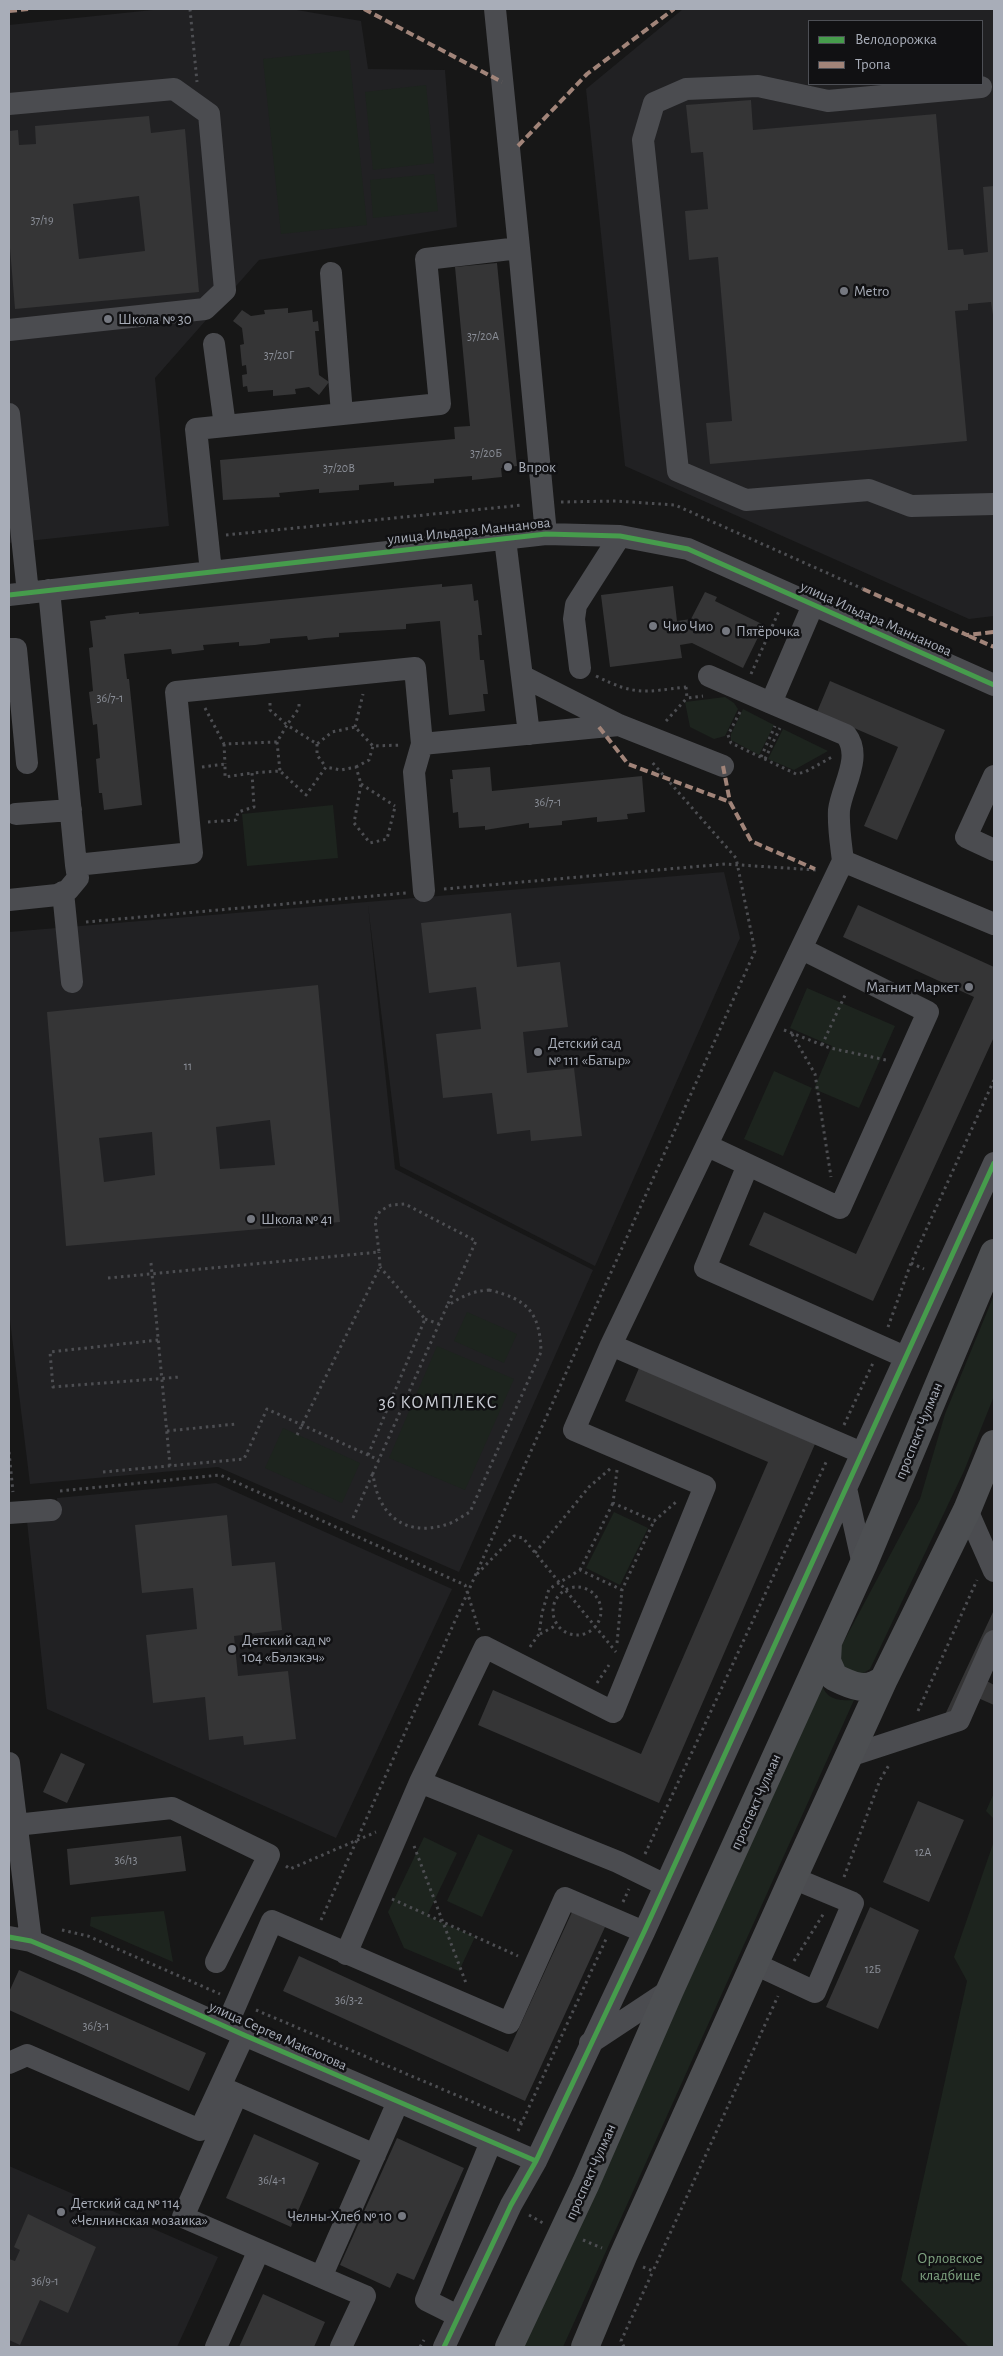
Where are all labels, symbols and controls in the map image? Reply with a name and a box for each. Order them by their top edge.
legend [808,20,983,85]
text: Велодорожка [855,32,937,47]
text: Тропа [855,57,891,72]
house number: 37/19 [30,213,54,227]
place label: Metro [854,282,889,300]
marker: Metro [838,285,850,297]
place label: Школа № 30 [118,310,192,328]
marker: Школа № 30 [102,313,114,325]
house number: 37/20А [467,329,499,343]
house number: 37/20Г [264,348,294,362]
house number: 37/20Б [470,446,502,460]
place label: Впрок [518,458,556,476]
house number: 37/20В [323,461,355,475]
marker: Впрок [502,461,514,473]
street label: улица Ильдара Маннанова [387,513,551,549]
street label: улица Ильдара Маннанова [798,577,954,661]
place label: Чио Чио [663,617,713,635]
marker: Чио Чио [647,620,659,632]
place label: Пятёрочка [736,622,800,640]
marker: Пятёрочка [720,625,732,637]
house number: 36/7-1 [97,691,123,705]
house number: 36/7-1 [535,795,561,809]
place label: Магнит Маркет [866,978,959,996]
marker: Магнит Маркет [963,981,975,993]
place label: Детский сад № 111 «Батыр» [548,1034,631,1069]
marker: Детский сад № 111 «Батыр» [532,1046,544,1058]
house number: 11 [184,1059,192,1073]
place label: Школа № 41 [261,1210,333,1228]
marker: Школа № 41 [245,1213,257,1225]
street label: проспект Чулман [891,1380,947,1482]
district label: 36 КОМПЛЕКС [377,1392,499,1414]
place label: Детский сад № 104 «Бэлэкэч» [242,1631,331,1666]
marker: Детский сад № 104 «Бэлэкэч» [226,1643,238,1655]
street label: проспект Чулман [727,1751,785,1853]
house number: 12А [915,1845,931,1859]
house number: 36/13 [114,1853,138,1867]
house number: 12Б [865,1962,881,1976]
house number: 36/3-2 [335,1993,363,2007]
street label: улица Сергея Максютова [206,1997,350,2075]
house number: 36/3-1 [83,2019,109,2033]
street label: проспект Чулман [562,2121,620,2223]
house number: 36/4-1 [258,2173,286,2187]
place label: Детский сад № 114 «Челнинская мозаика» [71,2194,208,2229]
marker: Детский сад № 114 «Челнинская мозаика» [55,2206,67,2218]
place label: Челны-Хлеб № 10 [287,2207,392,2225]
marker: Челны-Хлеб № 10 [396,2210,408,2222]
park label: Орловское кладбище [917,2249,983,2284]
house number: 36/9-1 [31,2274,59,2288]

